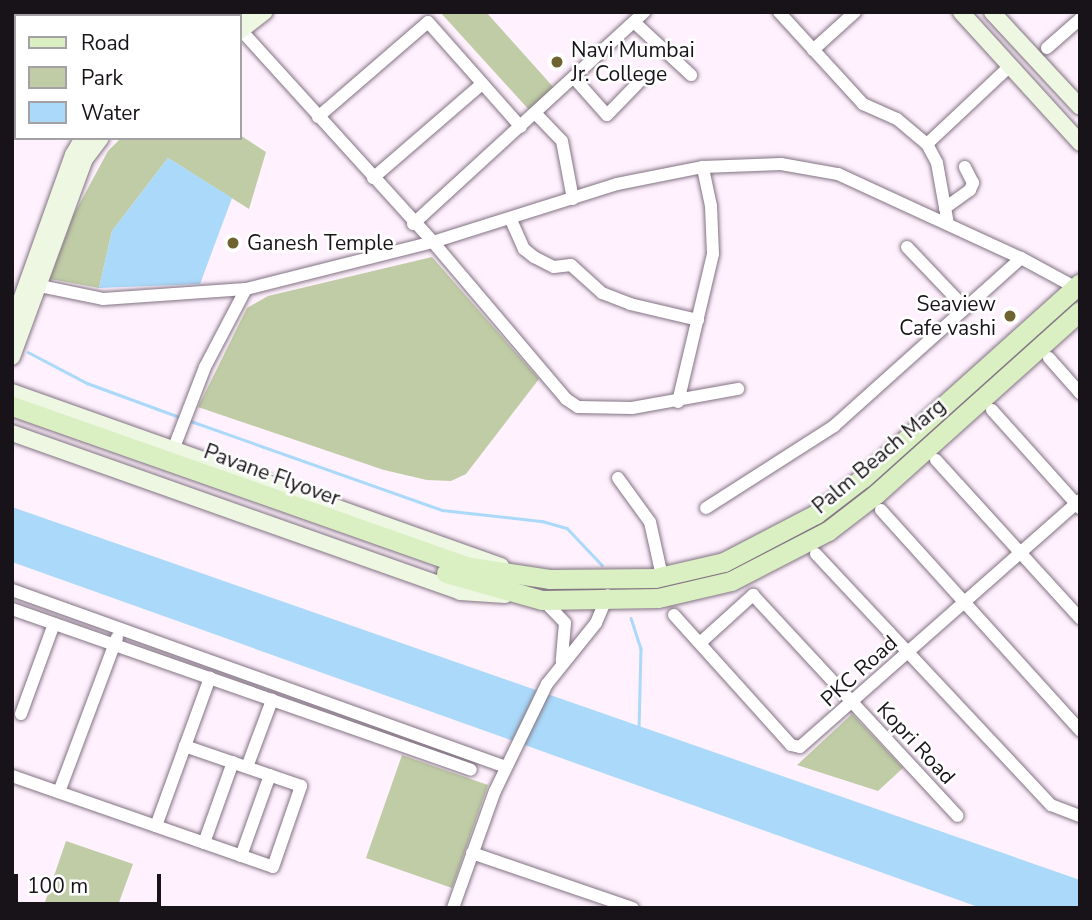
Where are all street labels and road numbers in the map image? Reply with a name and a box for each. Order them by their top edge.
street label: Palm Beach Marg [807,393,951,519]
street label: Pavane Flyover [200,439,344,511]
street label: PKC Road [816,630,902,712]
street label: Kopri Road [872,697,960,789]

